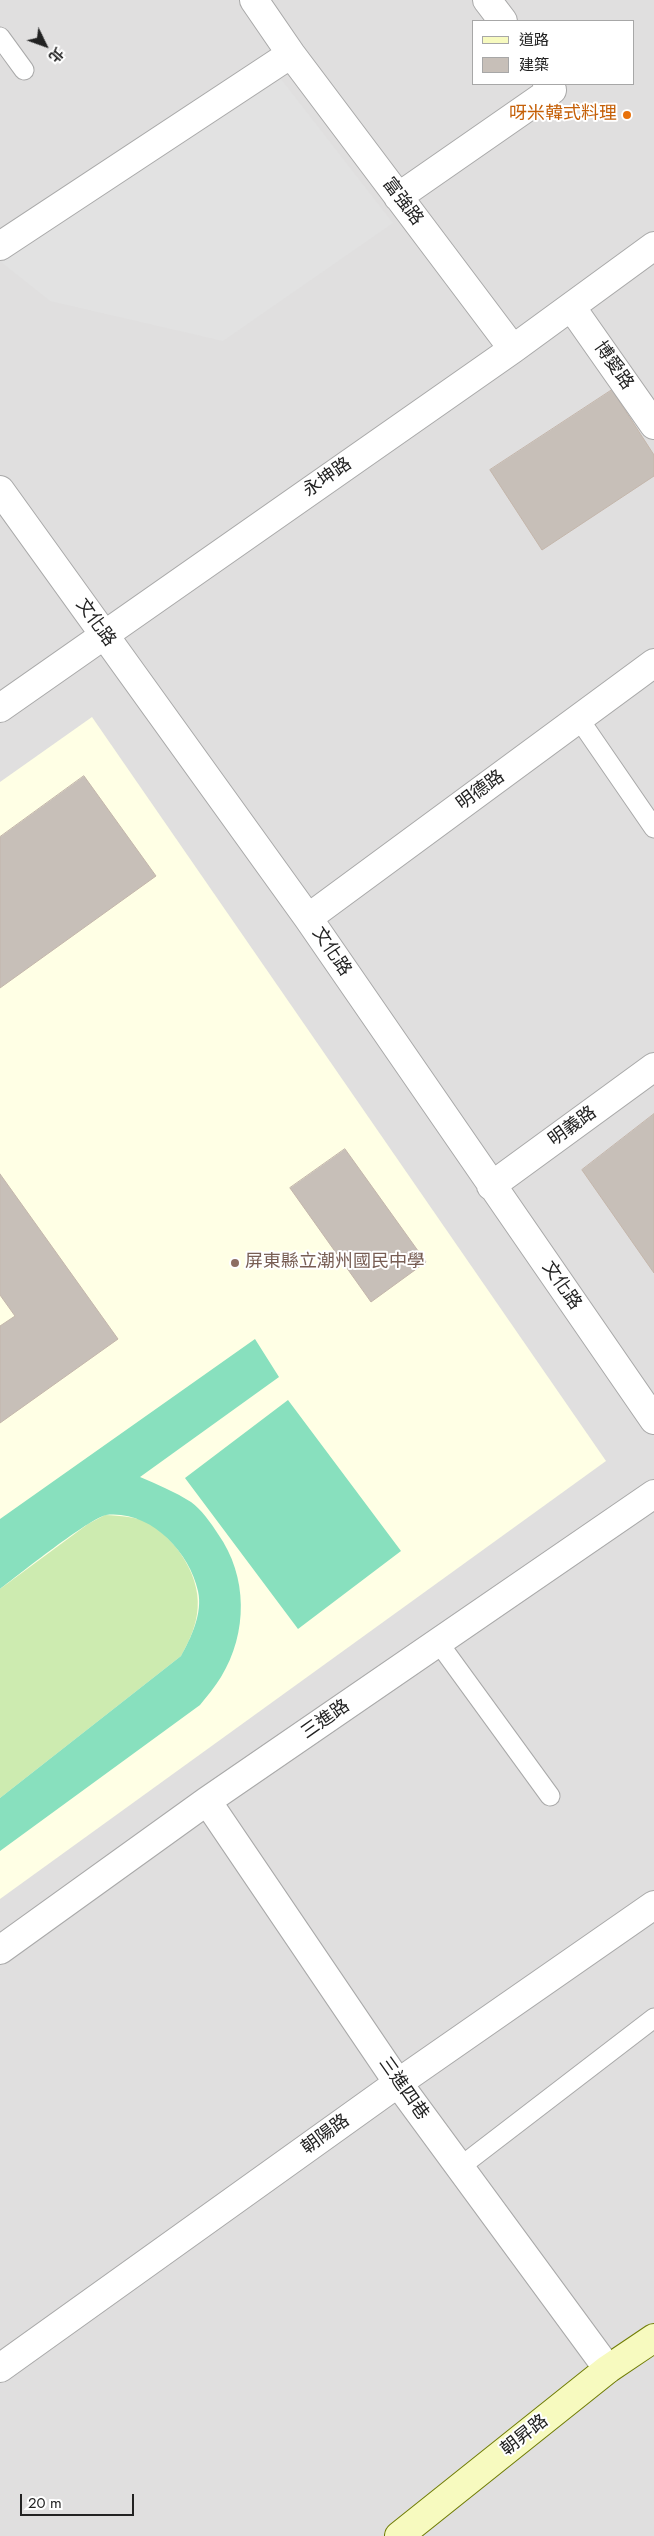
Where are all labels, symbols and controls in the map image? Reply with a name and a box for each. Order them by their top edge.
north arrow [20,20,70,70]
legend [472,20,634,85]
text: 道路 [519,29,549,51]
text: 北 [44,43,68,67]
text: 建築 [519,54,549,76]
place label: 呀米韓式料理 [509,104,617,126]
marker: 呀米韓式料理 [621,109,633,121]
street label: 富強路 [377,174,427,230]
street label: 博愛路 [589,338,637,394]
street label: 永坤路 [300,454,356,502]
street label: 文化路 [70,595,120,651]
street label: 明德路 [453,766,509,816]
street label: 文化路 [307,924,355,980]
street label: 明義路 [545,1102,601,1152]
place label: 屏東縣立潮州國民中學 [245,1252,425,1274]
marker: 屏東縣立潮州國民中學 [229,1257,241,1269]
street label: 文化路 [537,1258,585,1314]
street label: 三進路 [298,1696,354,1744]
street label: 三進四巷 [374,2053,432,2125]
street label: 朝陽路 [298,2110,354,2160]
street label: 朝昇路 [497,2411,553,2461]
scale bar [22,2484,136,2516]
text: 20 m [28,2492,62,2514]

